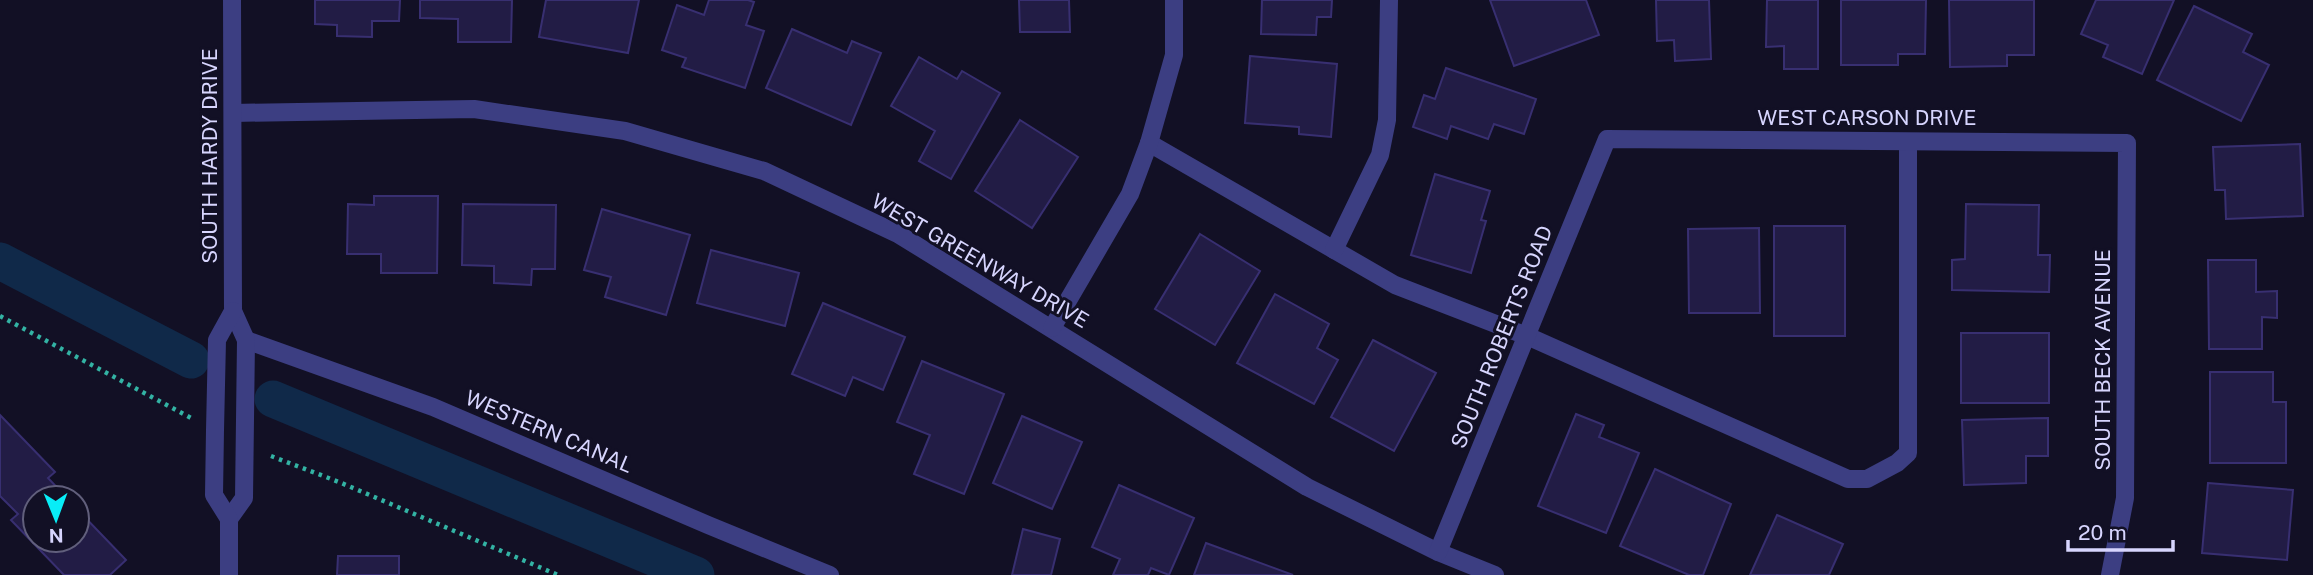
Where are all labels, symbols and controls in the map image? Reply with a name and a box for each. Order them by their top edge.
street label: SOUTH HARDY DRIVE [197,48,222,264]
street label: WEST CARSON DRIVE [1757,105,1977,130]
street label: WEST GREENWAY DRIVE [867,188,1093,333]
street label: SOUTH ROBERTS ROAD [1445,222,1558,452]
street label: SOUTH BECK AVENUE [2090,249,2115,471]
street label: WESTERN CANAL [462,385,637,478]
north arrow [21,484,91,554]
scale bar [2068,508,2173,552]
text: 20 m [2078,520,2127,545]
text: N [49,525,64,547]

